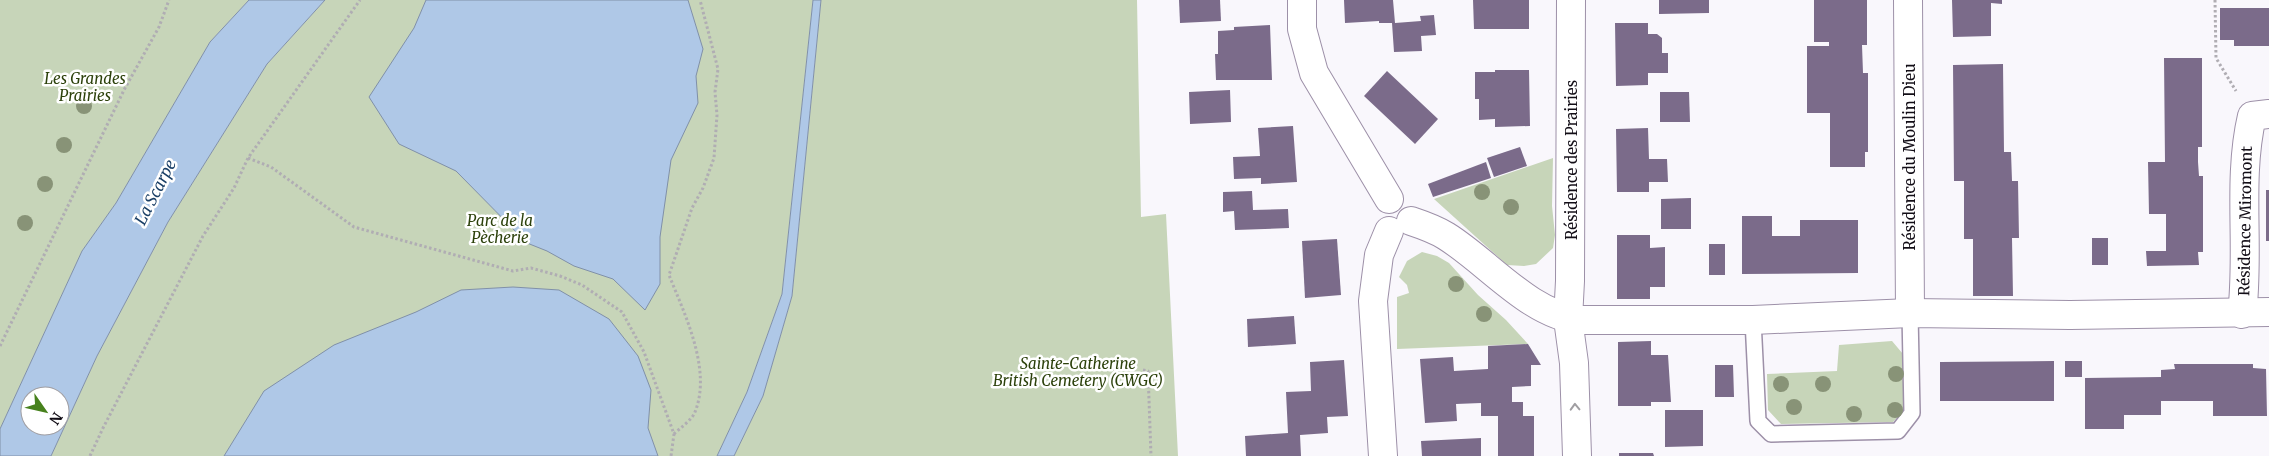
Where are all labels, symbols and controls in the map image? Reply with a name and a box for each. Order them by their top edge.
street label: Résidence du Moulin Dieu [1900,63,1919,251]
park label: Les Grandes Prairies [44,69,126,105]
street label: Résidence des Prairies [1562,80,1581,240]
street label: Résidence Miromont [2234,146,2256,296]
water label: La Scarpe [130,156,180,228]
park label: Parc de la Pècherie [467,211,533,247]
park label: Sainte-Catherine British Cemetery (CWGC) [993,354,1163,390]
north arrow [20,386,70,436]
one-way arrow [1570,403,1580,411]
text: N [45,409,66,428]

